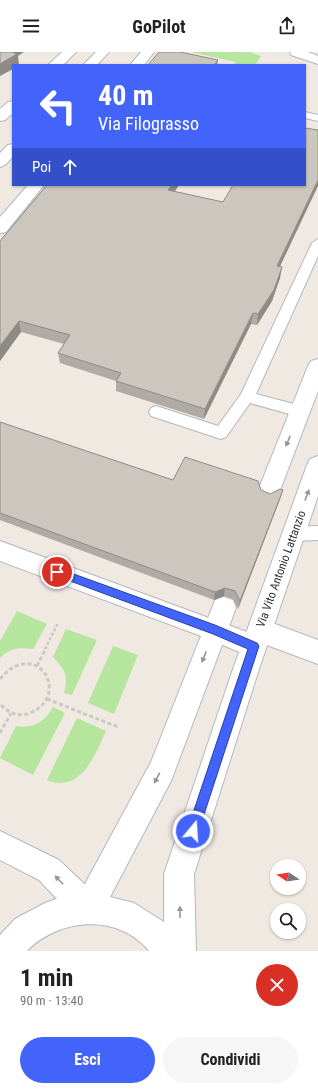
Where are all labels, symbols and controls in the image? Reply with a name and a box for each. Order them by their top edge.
icon: menu [20,15,42,37]
icon: share [276,15,298,37]
text: GoPilot [132,16,186,37]
text: 40 m [98,79,154,112]
icon: left [32,80,84,132]
text: Via Filograsso [98,113,199,134]
icon: ahead [59,156,81,178]
text: Poi [32,158,51,176]
one-way arrow [285,436,291,448]
one-way arrow [305,489,311,501]
street label: Via Vito Antonio Lattanzio [253,509,309,629]
pin [40,555,74,589]
icon: arrive [46,561,68,583]
one-way arrow [201,652,207,664]
one-way arrow [154,772,160,784]
position arrow [172,810,214,852]
north arrow [270,859,306,895]
map controls [270,859,306,939]
one-way arrow [54,875,64,885]
button: search [270,903,306,939]
one-way arrow [177,905,183,918]
text: 1 min [20,964,73,992]
button: close [256,964,298,1006]
text: 90 m · 13:40 [20,993,83,1008]
button: Esci [20,1037,155,1083]
button: Condividi [163,1037,298,1083]

